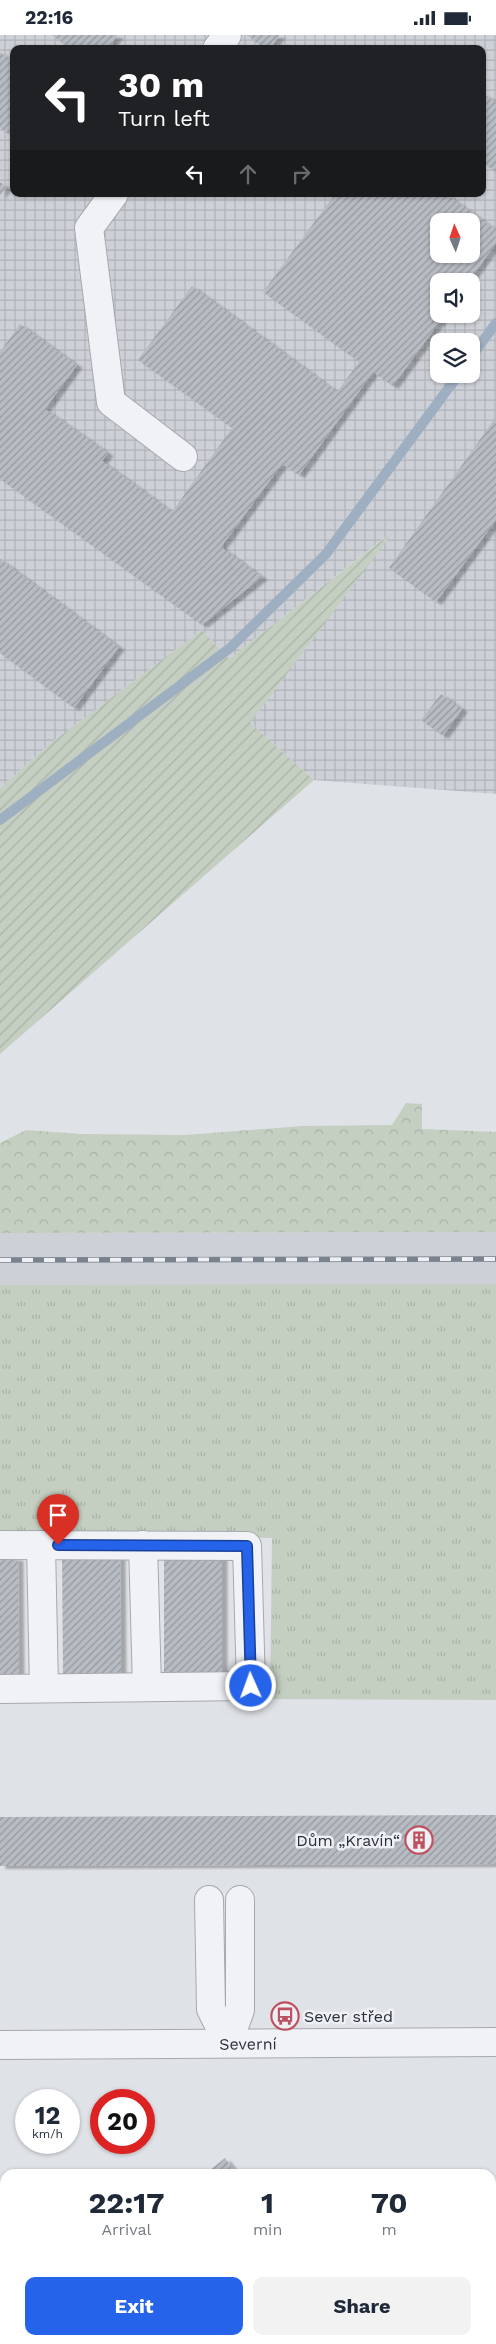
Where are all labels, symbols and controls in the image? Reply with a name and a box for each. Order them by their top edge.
text: 22:16 [25,6,73,29]
text: 30 m [118,64,204,106]
icon: left [35,65,100,130]
text: Turn left [118,106,210,131]
icon: left [181,160,209,188]
icon: ahead [234,160,262,188]
icon: right [287,160,315,188]
north arrow [430,213,480,263]
map controls [430,213,480,383]
button: sound [430,273,480,323]
button: layers [430,333,480,383]
pin [37,1494,79,1545]
icon: arrive [44,1501,72,1529]
position arrow [224,1659,276,1711]
building icon: Dům „Kravín“ [404,1825,434,1855]
place label: Dům „Kravín“ [296,1831,400,1850]
bus stop icon: Sever střed [270,2001,300,2031]
place label: Sever střed [304,2007,393,2026]
street label: Severní [219,2034,277,2053]
speed limit sign: 20 [90,2089,155,2154]
text: 12 [35,2101,60,2130]
text: km/h [32,2127,63,2141]
text: 22:17 [88,2185,164,2220]
text: 1 [261,2185,274,2220]
text: 70 [371,2185,408,2220]
text: Arrival [101,2220,151,2239]
text: min [253,2220,282,2239]
text: m [382,2220,397,2239]
button: Exit [25,2277,243,2335]
button: Share [253,2277,471,2335]

